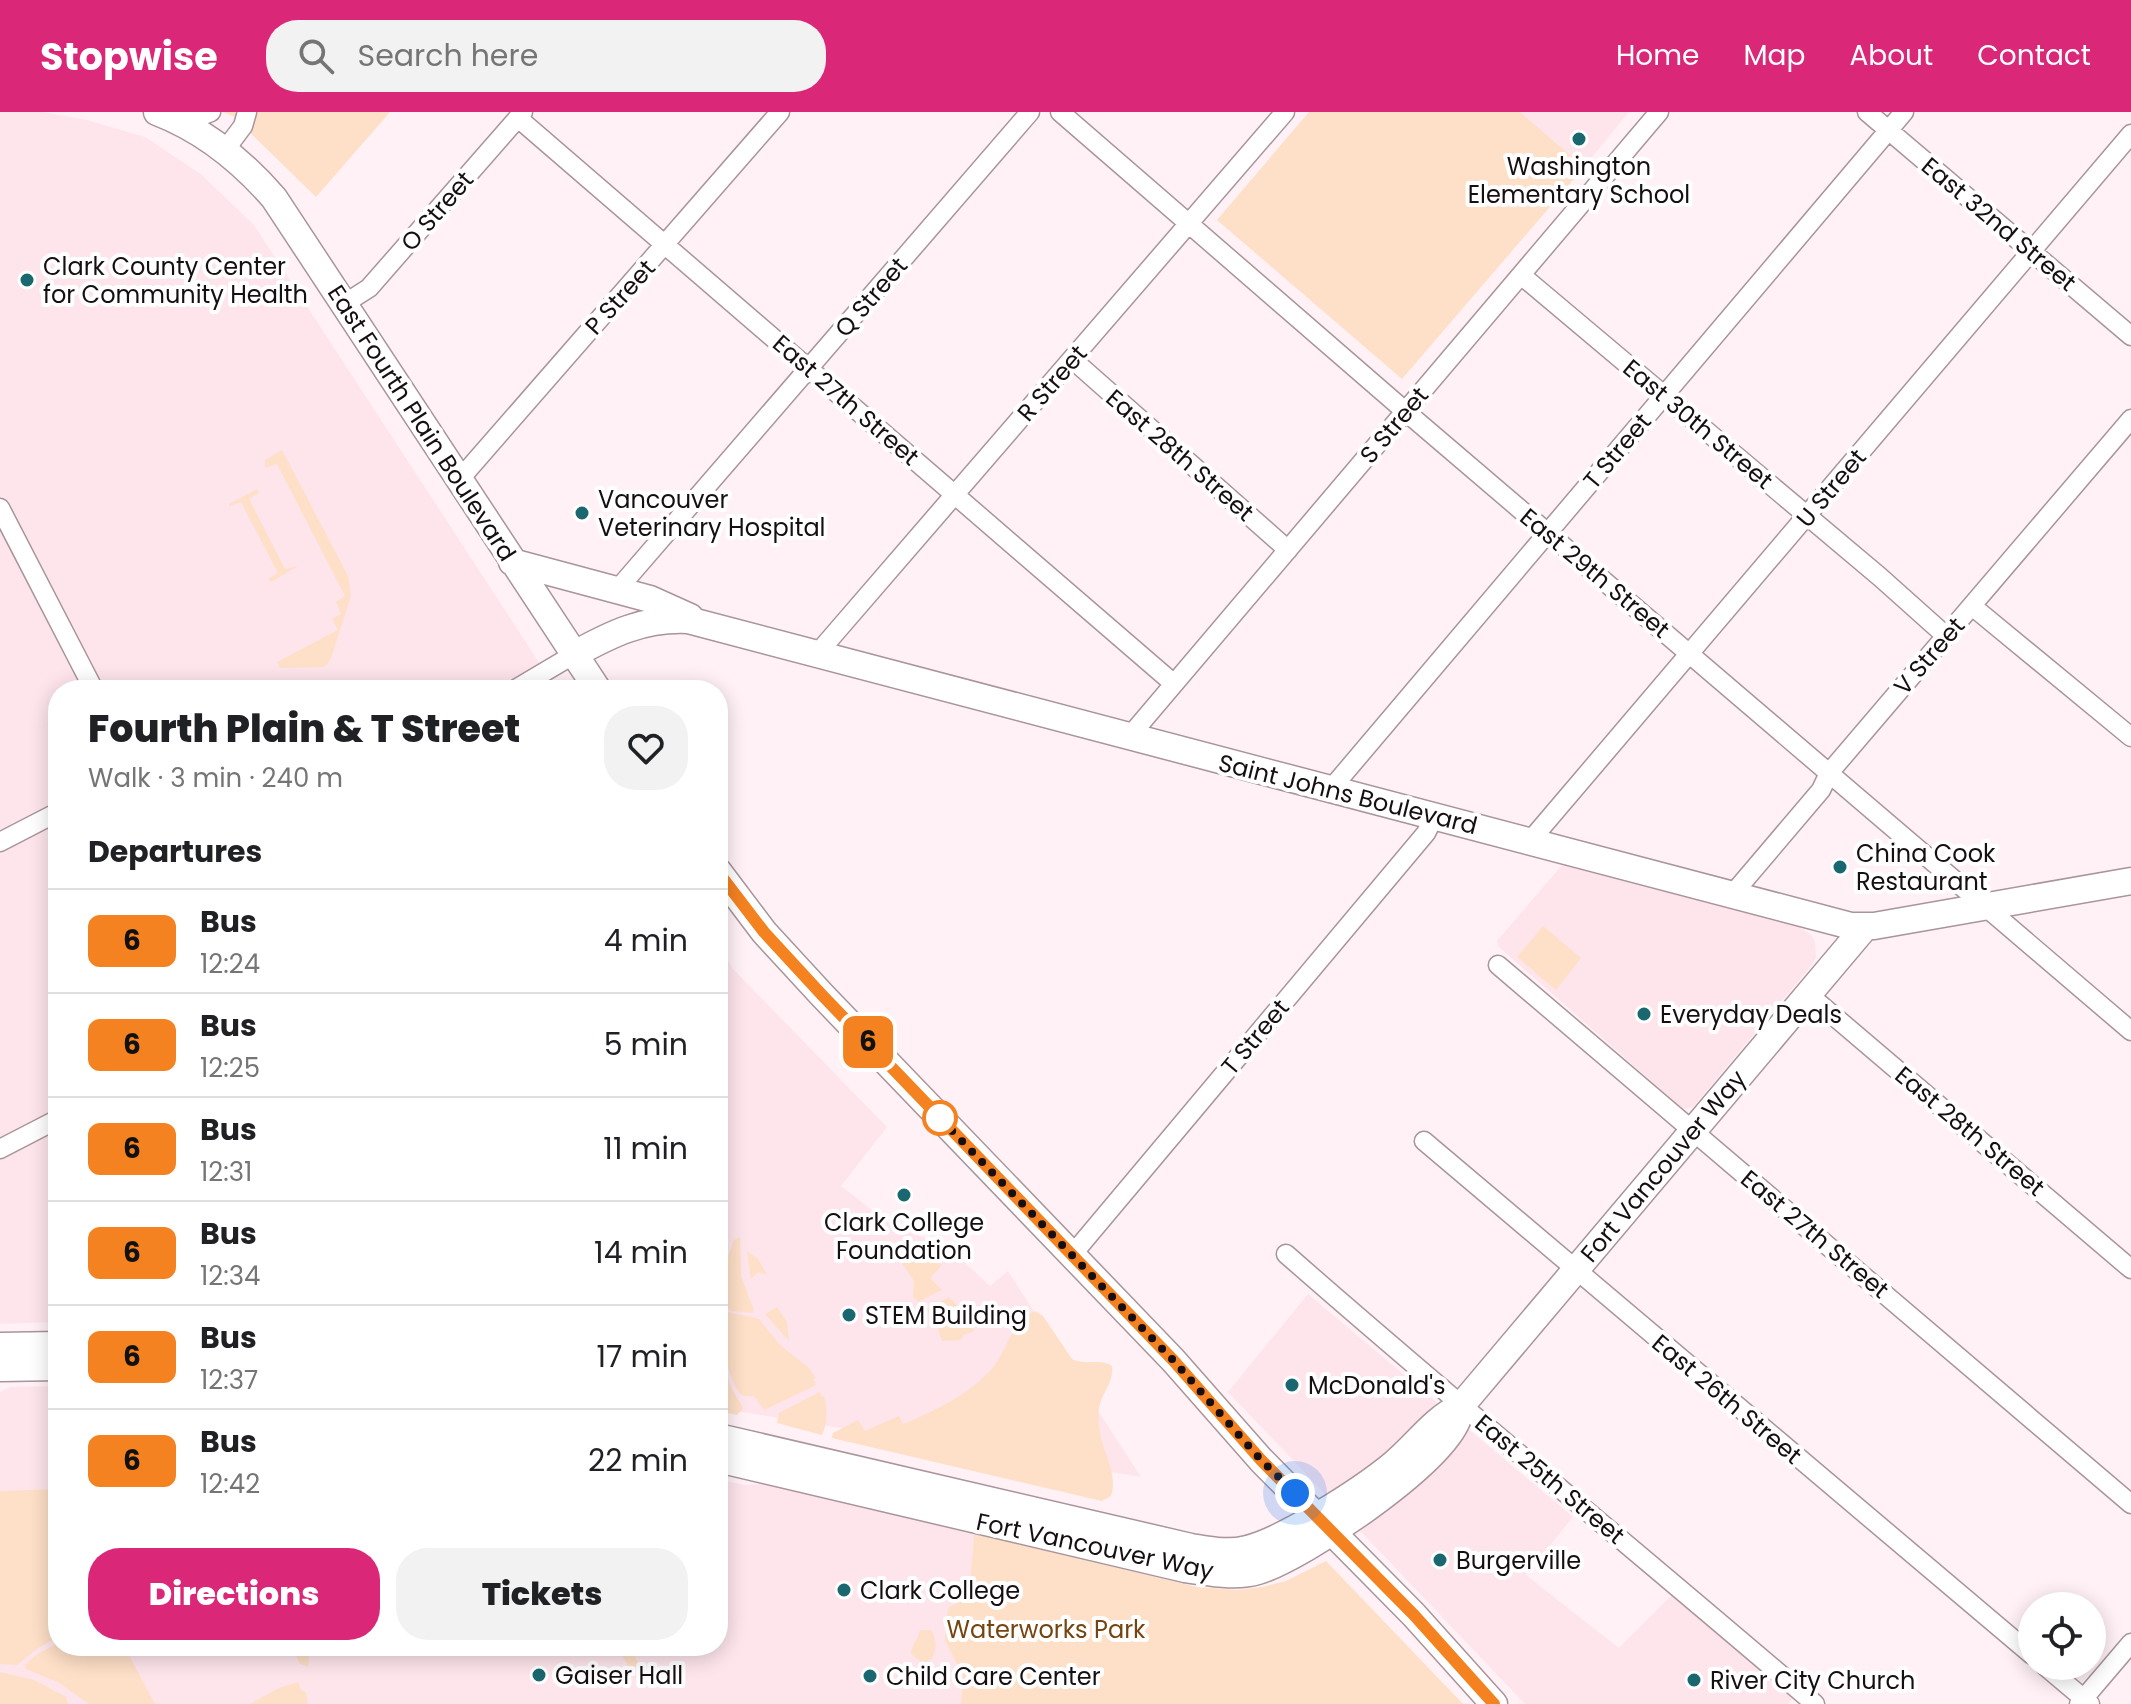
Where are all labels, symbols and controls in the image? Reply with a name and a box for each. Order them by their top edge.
search box [266,20,826,92]
text: Stopwise [40,30,218,83]
icon: search [294,34,338,78]
text: Search here [358,34,538,77]
text: Home [1616,36,1699,75]
text: Map [1743,36,1805,75]
text: About [1849,36,1933,75]
text: Contact [1977,36,2091,75]
marker: Washington Elementary School [1570,130,1588,148]
place label: Washington Elementary School [1468,150,1690,211]
street label: East 32nd Street [1915,150,2083,298]
street label: O Street [393,164,481,258]
place label: Clark County Center for Community Health [43,250,308,311]
street label: Q Street [827,250,915,344]
street label: P Street [577,252,663,342]
marker: Clark County Center for Community Health [18,271,36,289]
street label: East Fourth Plain Boulevard [320,278,524,568]
street label: East 27th Street [766,327,926,473]
street label: R Street [1010,338,1094,428]
street label: East 30th Street [1616,352,1780,496]
street label: S Street [1352,380,1436,470]
street label: East 28th Street [1099,382,1261,528]
street label: T Street [1576,406,1658,496]
street label: U Street [1789,442,1873,534]
place label: Vancouver Veterinary Hospital [598,483,826,544]
street label: East 29th Street [1513,501,1677,645]
marker: Vancouver Veterinary Hospital [573,504,591,522]
street label: V Street [1886,610,1972,702]
text: Fourth Plain & T Street [88,702,520,755]
button: heart [604,706,688,790]
street label: Saint Johns Boulevard [1215,746,1481,842]
text: Walk · 3 min · 240 m [88,760,343,796]
text: Departures [88,830,262,873]
place label: China Cook Restaurant [1856,837,1996,898]
marker: China Cook Restaurant [1831,858,1849,876]
text: Bus [200,900,257,943]
text: 4 min [604,919,688,962]
text: 6 [123,921,141,960]
text: 12:24 [200,946,260,982]
street label: T Street [1214,992,1296,1082]
place label: Everyday Deals [1660,998,1842,1031]
text: Bus [200,1004,257,1047]
marker: Everyday Deals [1635,1005,1653,1023]
line badge: 6 [842,1016,894,1068]
text: 6 [859,1022,877,1061]
text: 5 min [604,1023,688,1066]
text: 6 [123,1025,141,1064]
text: 12:25 [200,1050,260,1086]
street label: East 28th Street [1888,1059,2052,1203]
street label: Fort Vancouver Way [1573,1063,1754,1269]
unlabelled marker [923,1101,957,1135]
text: Bus [200,1108,257,1151]
text: 11 min [603,1127,688,1170]
text: 6 [123,1129,141,1168]
text: 12:31 [200,1154,252,1190]
street label: East 27th Street [1734,1162,1896,1306]
marker: Clark College Foundation [895,1186,913,1204]
place label: Clark College Foundation [824,1206,984,1267]
text: Bus [200,1212,257,1255]
text: 14 min [594,1231,688,1274]
text: 6 [123,1233,141,1272]
text: 12:34 [200,1258,260,1294]
place label: STEM Building [865,1299,1027,1332]
marker: STEM Building [840,1306,858,1324]
text: Bus [200,1316,257,1359]
street label: East 26th Street [1645,1327,1809,1471]
text: 17 min [597,1335,688,1378]
text: 6 [123,1337,141,1376]
text: 12:37 [200,1362,258,1398]
place label: McDonald's [1308,1369,1446,1402]
marker: McDonald's [1283,1376,1301,1394]
street label: East 25th Street [1468,1407,1632,1551]
text: Bus [200,1420,257,1463]
text: 22 min [588,1439,688,1482]
text: 6 [123,1441,141,1480]
text: 12:42 [200,1466,260,1502]
your location [1275,1473,1315,1513]
street label: Fort Vancouver Way [973,1505,1217,1587]
place label: Burgerville [1456,1544,1581,1577]
button: Directions [88,1548,380,1640]
button: Tickets [396,1548,688,1640]
marker: Burgerville [1431,1551,1449,1569]
place label: Clark College [860,1574,1020,1607]
marker: Clark College [835,1581,853,1599]
map controls [2018,1592,2106,1680]
button: locate [2018,1592,2106,1680]
park label: Waterworks Park [947,1613,1146,1646]
place label: Gaiser Hall [555,1659,683,1692]
place label: Child Care Center [886,1660,1101,1693]
place label: River City Church [1710,1664,1915,1697]
marker: Gaiser Hall [530,1666,548,1684]
marker: Child Care Center [861,1667,879,1685]
marker: River City Church [1685,1671,1703,1689]

